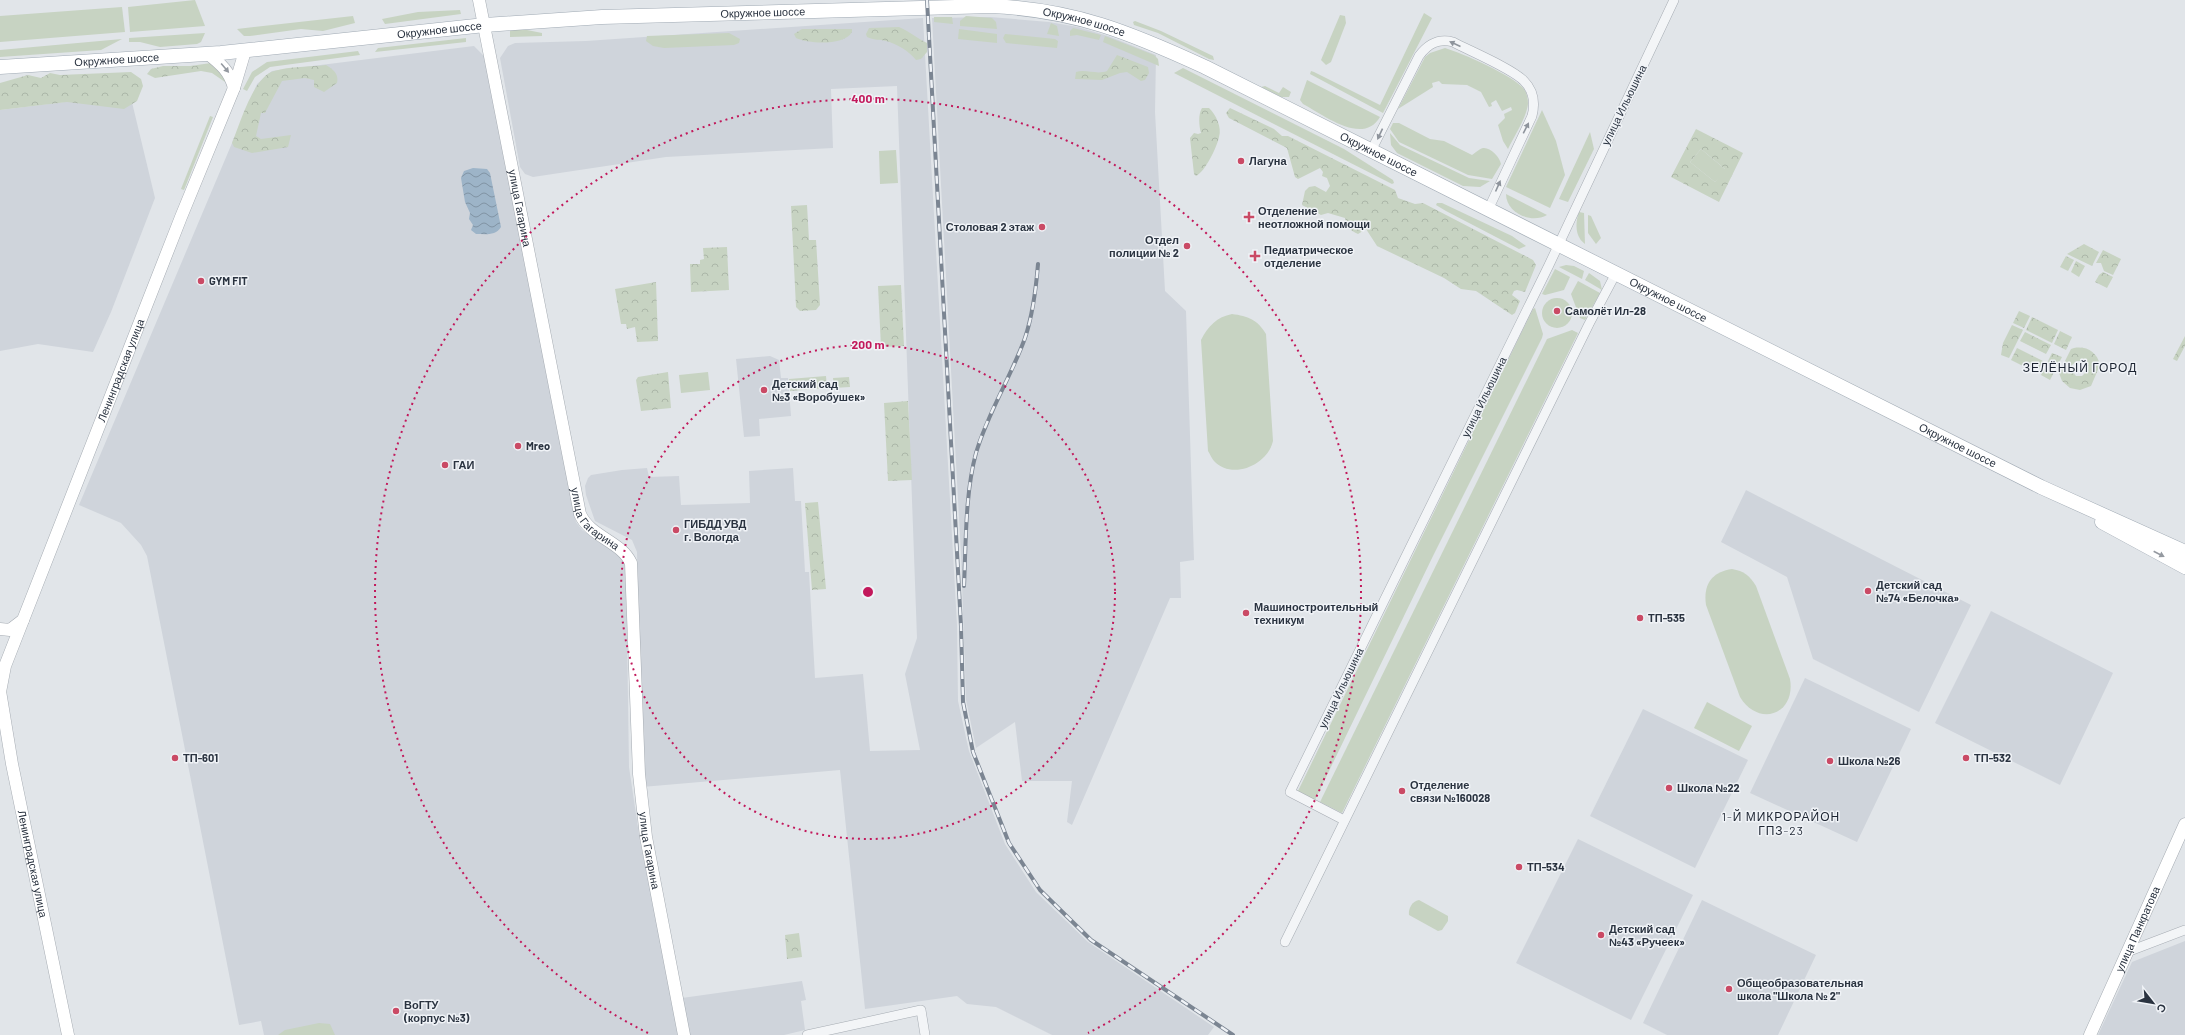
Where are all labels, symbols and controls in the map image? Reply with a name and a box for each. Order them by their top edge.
street label: Окружное шоссе [720,4,805,20]
street label: Окружное шоссе [1042,4,1127,39]
street label: Окружное шоссе [396,18,482,40]
one-way arrow [1449,41,1461,47]
street label: Окружное шоссе [74,50,160,68]
street label: улица Ильюшина [1598,62,1649,147]
one-way arrow [220,63,229,74]
text: 400 m [851,91,885,105]
one-way arrow [1523,122,1529,134]
one-way arrow [1377,128,1383,140]
street label: Окружное шоссе [1338,129,1420,179]
place label: Лагуна [1249,154,1287,167]
marker: Лагуна [1236,156,1246,166]
street label: улица Гагарина [506,168,534,248]
one-way arrow [1495,181,1501,192]
place label: Отделение неотложной помощи [1258,204,1370,230]
marker: Отделение неотложной помощи [1243,211,1255,223]
place label: Столовая 2 этаж [946,220,1034,233]
marker: Столовая 2 этаж [1037,222,1047,232]
place label: Отдел полиции № 2 [1109,233,1179,259]
marker: Отдел полиции № 2 [1182,241,1192,251]
place label: Педиатрическое отделение [1264,243,1353,269]
marker: Педиатрическое отделение [1249,250,1261,262]
place label: GYM FIT [209,274,248,287]
street label: Окружное шоссе [1628,274,1709,324]
marker: GYM FIT [196,276,206,286]
place label: Самолёт Ил-28 [1565,304,1646,317]
marker: Самолёт Ил-28 [1552,306,1562,316]
street label: Ленинградская улица [94,316,147,424]
text: 200 m [852,337,884,351]
street label: улица Ильюшина [1458,354,1509,439]
district label: ЗЕЛЁНЫЙ ГОРОД [2023,360,2137,375]
place label: Детский сад №3 «Воробушек» [772,377,866,403]
marker: Детский сад №3 «Воробушек» [759,385,769,395]
street label: Окружное шоссе [1917,420,1999,470]
place label: Mreo [526,439,550,452]
marker: Mreo [513,441,523,451]
place label: ГАИ [453,458,474,471]
marker: ГАИ [440,460,450,470]
street label: улица Гагарина [569,486,623,553]
place label: ГИБДД УВД г. Вологда [684,517,747,543]
marker: ГИБДД УВД г. Вологда [671,525,681,535]
one-way arrow [2153,550,2165,557]
place label: Детский сад №74 «Белочка» [1876,578,1959,604]
centre of rings [861,585,875,599]
marker: Детский сад №74 «Белочка» [1863,586,1873,596]
place label: Машиностроительный техникум [1254,600,1378,626]
marker: Машиностроительный техникум [1241,608,1251,618]
place label: ТП-535 [1648,611,1685,624]
marker: ТП-535 [1635,613,1645,623]
street label: улица Ильюшина [1315,645,1366,730]
place label: ТП-601 [183,751,218,764]
place label: ТП-532 [1974,751,2011,764]
marker: ТП-601 [170,753,180,763]
marker: ТП-532 [1961,753,1971,763]
place label: Школа №26 [1838,754,1901,767]
marker: Школа №26 [1825,756,1835,766]
place label: Отделение связи №160028 [1410,778,1490,804]
place label: Школа №22 [1677,781,1740,794]
marker: Школа №22 [1664,783,1674,793]
marker: Отделение связи №160028 [1397,786,1407,796]
street label: Ленинградская улица [16,809,51,920]
district label: 1-Й МИКРОРАЙОН ГПЗ-23 [1722,809,1840,837]
street label: улица Гагарина [637,811,663,891]
place label: ТП-534 [1527,860,1565,873]
marker: ТП-534 [1514,862,1524,872]
street label: улица Панкратова [2112,883,2162,974]
place label: Детский сад №43 «Ручеек» [1609,922,1685,948]
marker: Детский сад №43 «Ручеек» [1596,930,1606,940]
place label: Общеобразовательная школа "Школа № 2" [1737,976,1863,1002]
north arrow [2133,983,2173,1023]
marker: Общеобразовательная школа "Школа № 2" [1724,984,1734,994]
place label: ВоГТУ (корпус №3) [403,998,470,1024]
text: С [2154,1002,2170,1015]
marker: ВоГТУ (корпус №3) [391,1006,401,1016]

